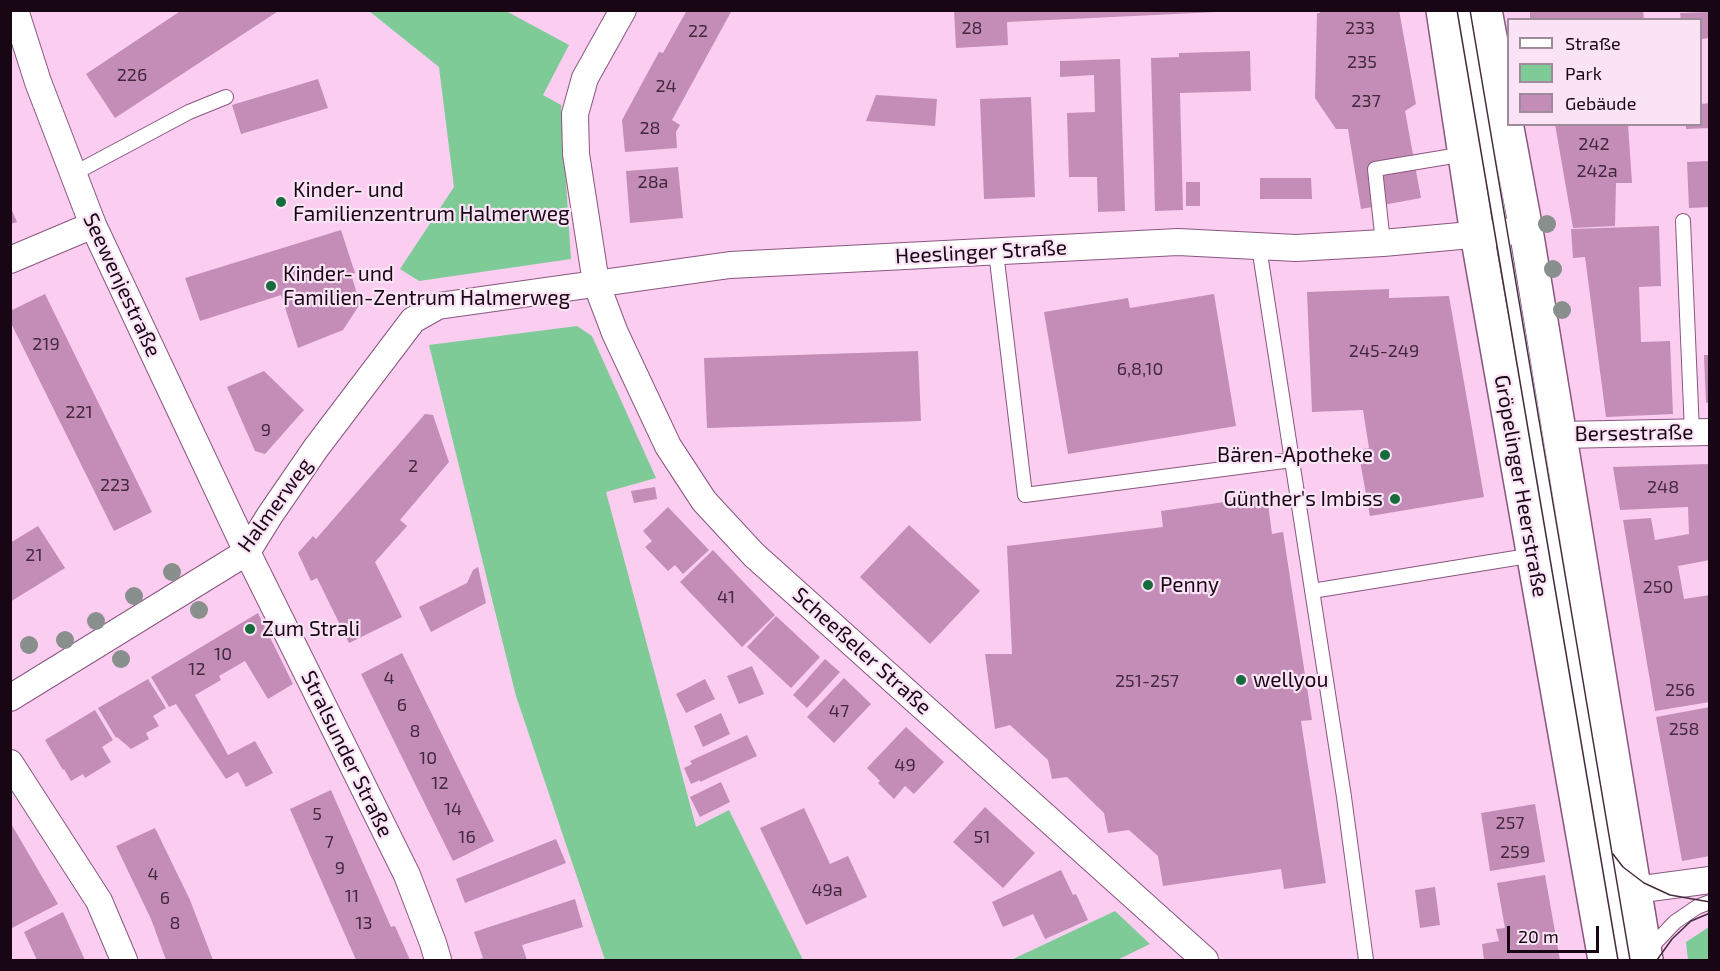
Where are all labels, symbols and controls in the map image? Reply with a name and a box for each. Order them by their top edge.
house number: 28 [961,17,983,39]
house number: 233 [1345,17,1375,39]
legend [1507,18,1702,126]
house number: 22 [688,20,708,42]
text: Straße [1565,32,1621,54]
house number: 235 [1347,51,1377,73]
text: Park [1565,62,1602,84]
house number: 226 [117,64,147,86]
house number: 24 [655,75,677,97]
house number: 237 [1351,90,1381,112]
text: Gebäude [1565,92,1636,114]
house number: 28 [639,117,661,139]
house number: 242 [1578,133,1610,155]
house number: 242a [1576,160,1618,182]
house number: 28a [638,171,668,193]
place label: Kinder- und Familienzentrum Halmerweg [293,177,570,227]
marker: Kinder- und Familienzentrum Halmerweg [274,195,288,209]
street label: Seewenjestraße [78,209,166,361]
street label: Heeslinger Straße [894,235,1068,269]
place label: Kinder- und Familien-Zentrum Halmerweg [283,261,570,311]
marker: Kinder- und Familien-Zentrum Halmerweg [264,279,278,293]
house number: 219 [32,333,60,355]
house number: 245-249 [1349,340,1419,362]
house number: 6,8,10 [1117,358,1163,380]
street label: Gröpelinger Heerstraße [1489,373,1553,599]
house number: 221 [65,401,93,423]
house number: 9 [261,419,271,441]
street label: Bersestraße [1574,419,1694,447]
place label: Bären-Apotheke [1217,442,1373,468]
marker: Bären-Apotheke [1378,448,1392,462]
street label: Halmerweg [232,453,318,557]
house number: 2 [408,455,418,477]
house number: 223 [100,474,130,496]
house number: 248 [1647,476,1679,498]
place label: Günther's Imbiss [1224,486,1383,512]
marker: Günther's Imbiss [1388,492,1402,506]
house number: 21 [25,544,43,566]
place label: Penny [1160,572,1219,598]
house number: 250 [1643,576,1673,598]
marker: Penny [1141,578,1155,592]
street label: Scheeßeler Straße [787,582,937,720]
house number: 41 [717,586,735,608]
place label: Zum Strali [262,616,360,642]
marker: Zum Strali [243,622,257,636]
house number: 10 [214,643,232,665]
house number: 12 [188,658,206,680]
street label: Stralsunder Straße [296,667,398,841]
house number: 4 [383,667,395,689]
place label: wellyou [1253,667,1328,693]
house number: 251-257 [1115,670,1179,692]
marker: wellyou [1234,673,1248,687]
house number: 256 [1665,679,1695,701]
house number: 6 [397,694,407,716]
house number: 47 [829,700,849,722]
house number: 258 [1669,718,1699,740]
house number: 8 [410,720,420,742]
house number: 10 [419,747,437,769]
house number: 49 [894,754,916,776]
house number: 12 [431,772,449,794]
house number: 14 [444,798,462,820]
house number: 5 [312,803,322,825]
house number: 257 [1496,812,1524,834]
house number: 16 [458,826,476,848]
house number: 51 [974,826,990,848]
house number: 7 [324,831,334,853]
house number: 259 [1500,841,1530,863]
house number: 9 [335,857,345,879]
house number: 4 [147,863,159,885]
house number: 49a [811,879,843,901]
house number: 11 [345,885,359,907]
house number: 6 [160,887,170,909]
house number: 8 [170,912,180,934]
house number: 13 [355,912,373,934]
scale bar [1510,914,1602,952]
text: 20 m [1518,925,1559,947]

